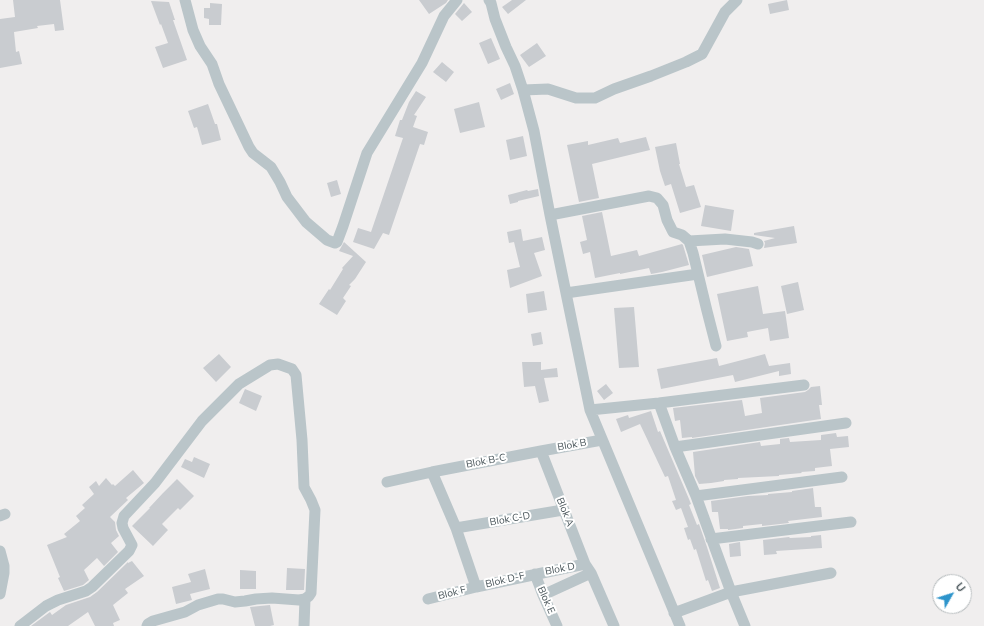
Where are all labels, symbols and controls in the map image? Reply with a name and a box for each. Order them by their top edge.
street label: Blok B [556,437,588,453]
street label: Blok B-C [465,451,507,471]
street label: Blok A [554,496,576,528]
street label: Blok C-D [489,510,531,528]
street label: Blok D [544,560,576,578]
street label: Blok D-F [484,570,526,590]
north arrow [932,574,972,614]
text: U [953,580,969,595]
street label: Blok F [437,584,467,602]
street label: Blok E [535,585,557,615]

